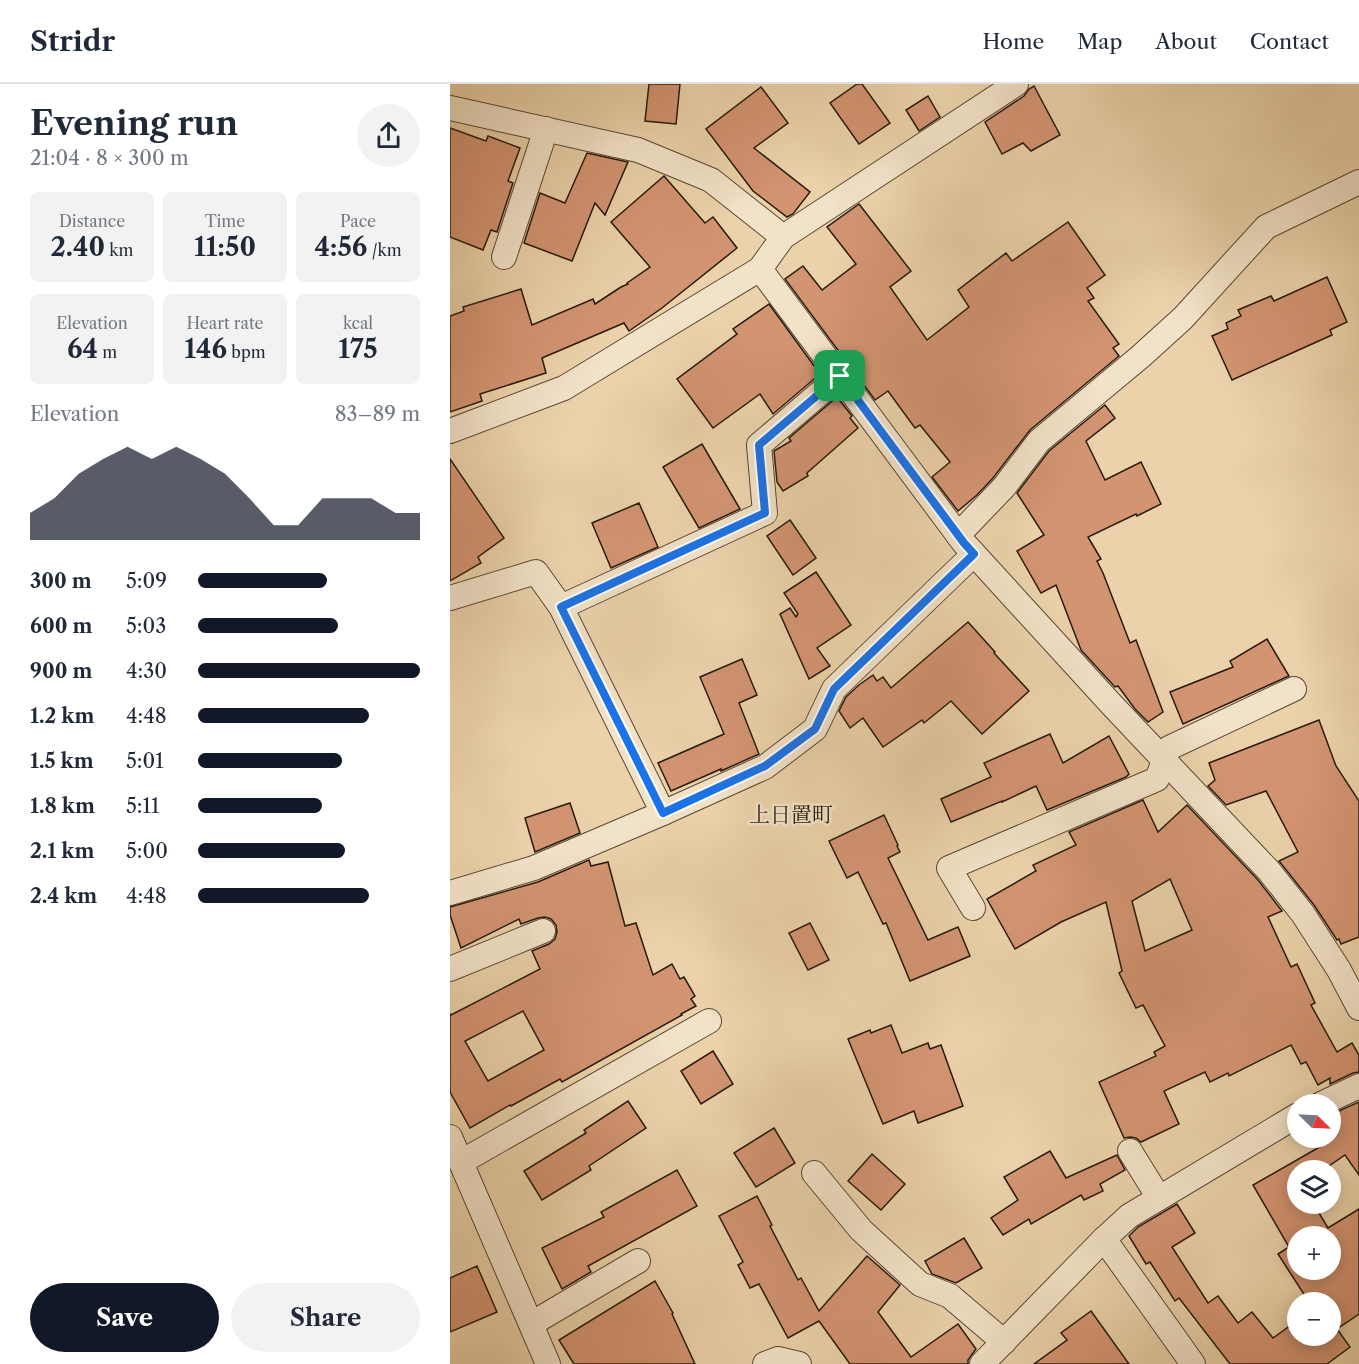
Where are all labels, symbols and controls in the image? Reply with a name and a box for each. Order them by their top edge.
text: Stridr [30,24,115,58]
text: Home [983,29,1044,54]
text: Map [1077,29,1122,54]
text: About [1155,29,1217,54]
text: Contact [1250,29,1329,54]
text: Evening run [30,103,238,144]
button: share [357,104,420,167]
text: 21:04 · 8 × 300 m [30,146,189,170]
text: Distance [59,211,125,231]
text: Time [205,211,245,231]
text: Pace [340,211,376,231]
text: 2.40 [51,231,105,263]
text: 11:50 [194,231,256,263]
text: 4:56 [314,231,367,263]
text: km [105,240,133,260]
text: /km [367,240,402,260]
text: Elevation [56,313,128,333]
text: Heart rate [186,313,264,333]
text: kcal [343,313,373,333]
text: 64 [67,333,98,365]
text: 146 [184,333,227,365]
text: 175 [338,333,378,365]
text: m [98,342,117,362]
text: bpm [227,342,266,362]
pin [814,350,865,401]
icon: arrive [823,359,856,392]
text: Elevation [30,402,119,426]
text: 83–89 m [335,402,420,426]
text: 300 m [30,569,92,593]
text: 5:09 [126,569,167,593]
text: 600 m [30,614,92,638]
text: 5:03 [126,614,166,638]
text: 900 m [30,659,92,683]
text: 4:30 [126,659,167,683]
text: 1.2 km [30,704,94,728]
text: 4:48 [126,704,167,728]
text: 1.5 km [30,749,94,773]
text: 5:01 [126,749,164,773]
text: 1.8 km [30,794,95,818]
text: 5:11 [126,794,159,818]
district label: 上日置町 [749,802,833,827]
text: 2.1 km [30,839,94,863]
text: 5:00 [126,839,168,863]
text: 2.4 km [30,884,97,908]
text: 4:48 [126,884,167,908]
north arrow [1287,1094,1341,1148]
map controls [1287,1094,1341,1346]
button: layers [1287,1160,1341,1214]
button: + [1287,1226,1341,1280]
button: Save [30,1283,219,1352]
button: Share [231,1283,420,1352]
button: − [1287,1292,1341,1346]

